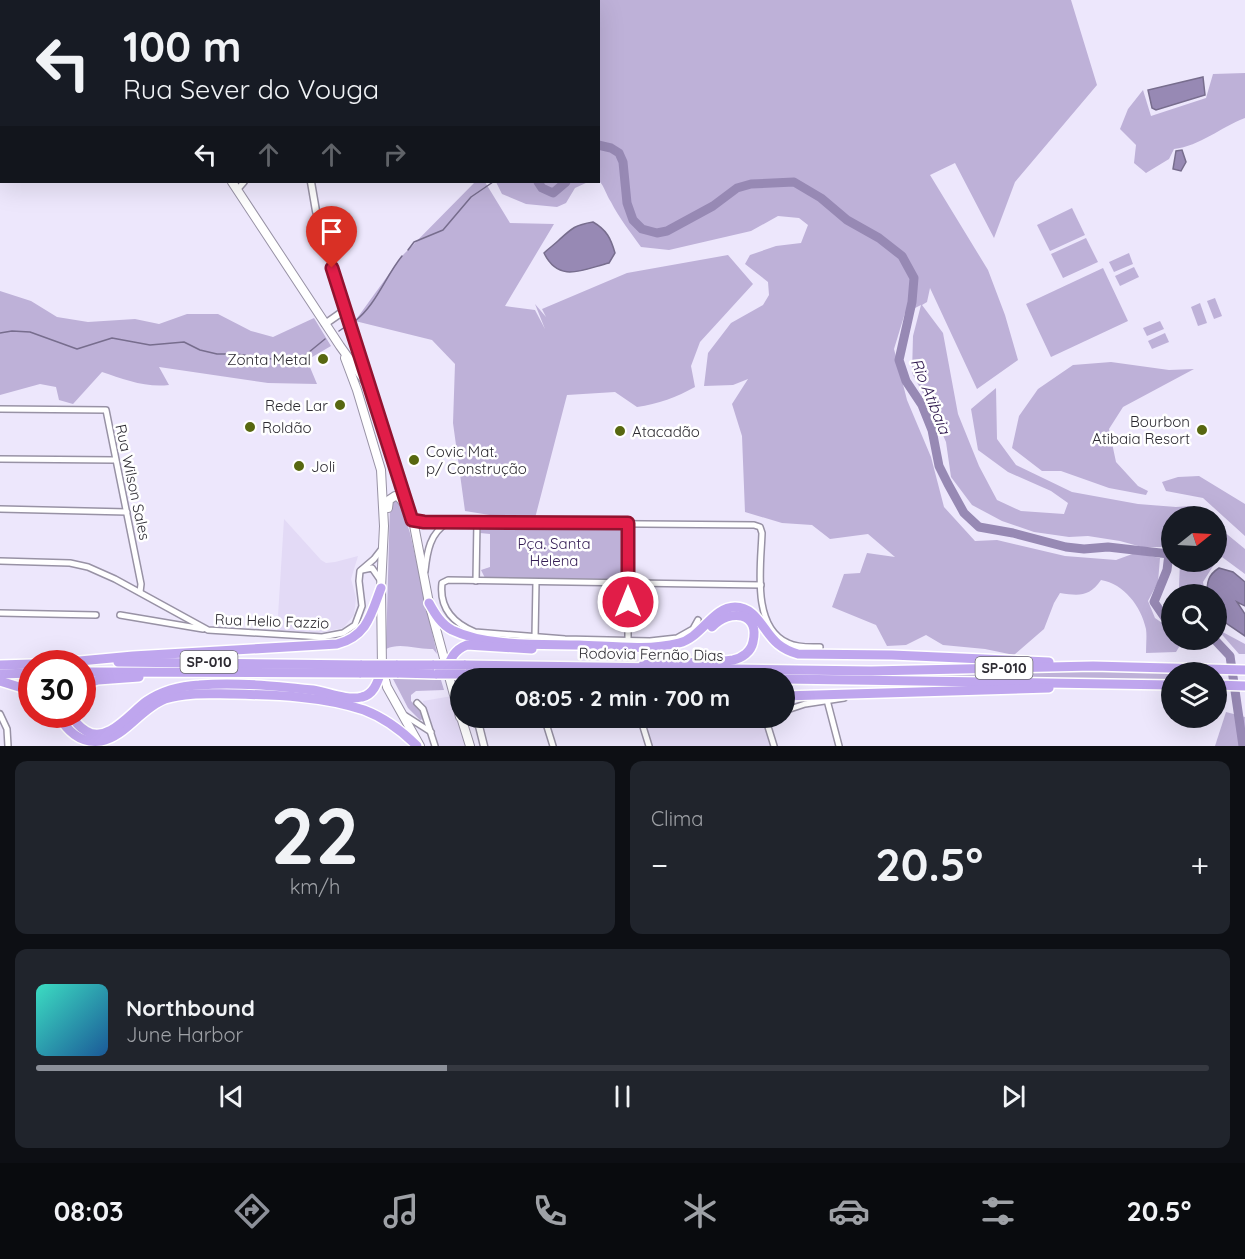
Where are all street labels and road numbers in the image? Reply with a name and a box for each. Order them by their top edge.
street label: Rua Wilson Sales [111,422,155,542]
street label: Rua Helio Fazzio [214,610,330,632]
street label: Rodovia Fernão Dias [578,643,724,665]
road number: SP-010 [180,651,238,673]
road number: SP-010 [976,657,1032,679]

